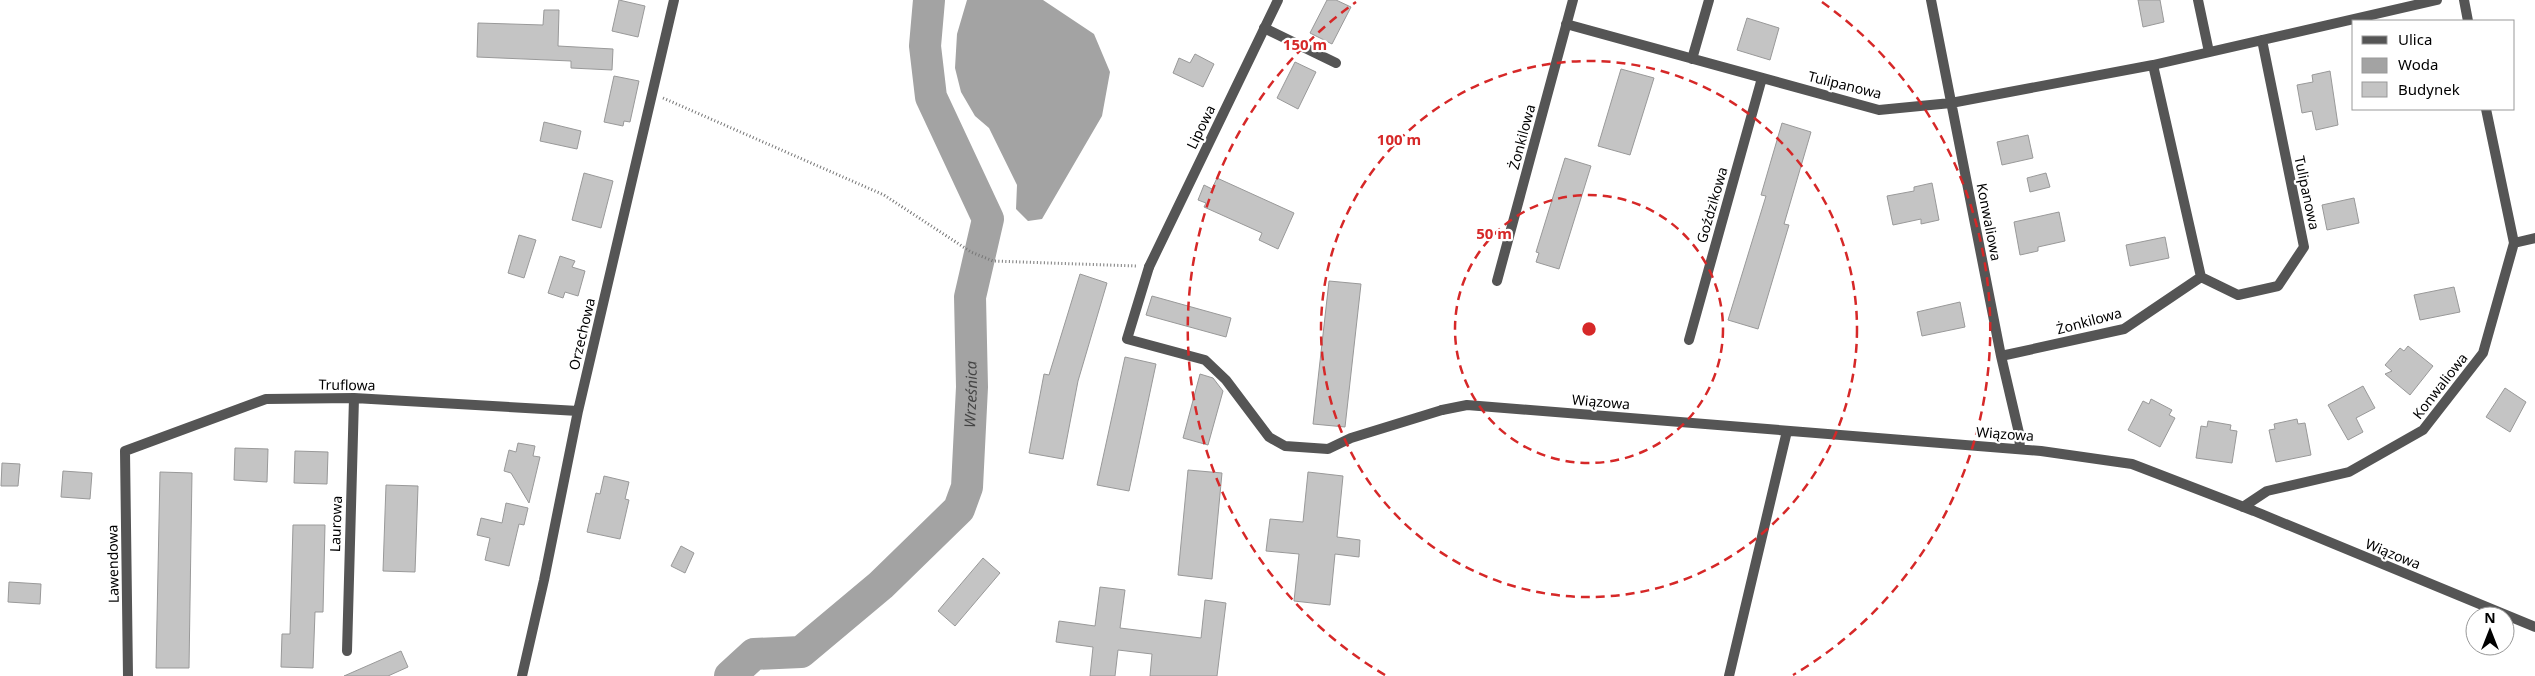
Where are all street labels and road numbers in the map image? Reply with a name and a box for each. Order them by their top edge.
street label: Tulipanowa [1806,66,1884,103]
street label: Lipowa [1182,102,1219,152]
street label: Żonkilowa [1504,102,1539,172]
street label: Tulipanowa [2290,154,2325,232]
street label: Goździkowa [1692,165,1731,245]
street label: Konwaliowa [1973,181,2006,262]
street label: Orzechowa [564,296,599,372]
street label: Żonkilowa [2054,303,2124,338]
street label: Konwaliowa [2408,349,2471,423]
street label: Truflowa [318,375,376,394]
street label: Wiązowa [1571,390,1631,413]
street label: Wiązowa [1975,422,2035,445]
street label: Laurowa [325,495,346,553]
street label: Lawendowa [102,525,123,603]
street label: Wiązowa [2363,534,2424,573]

